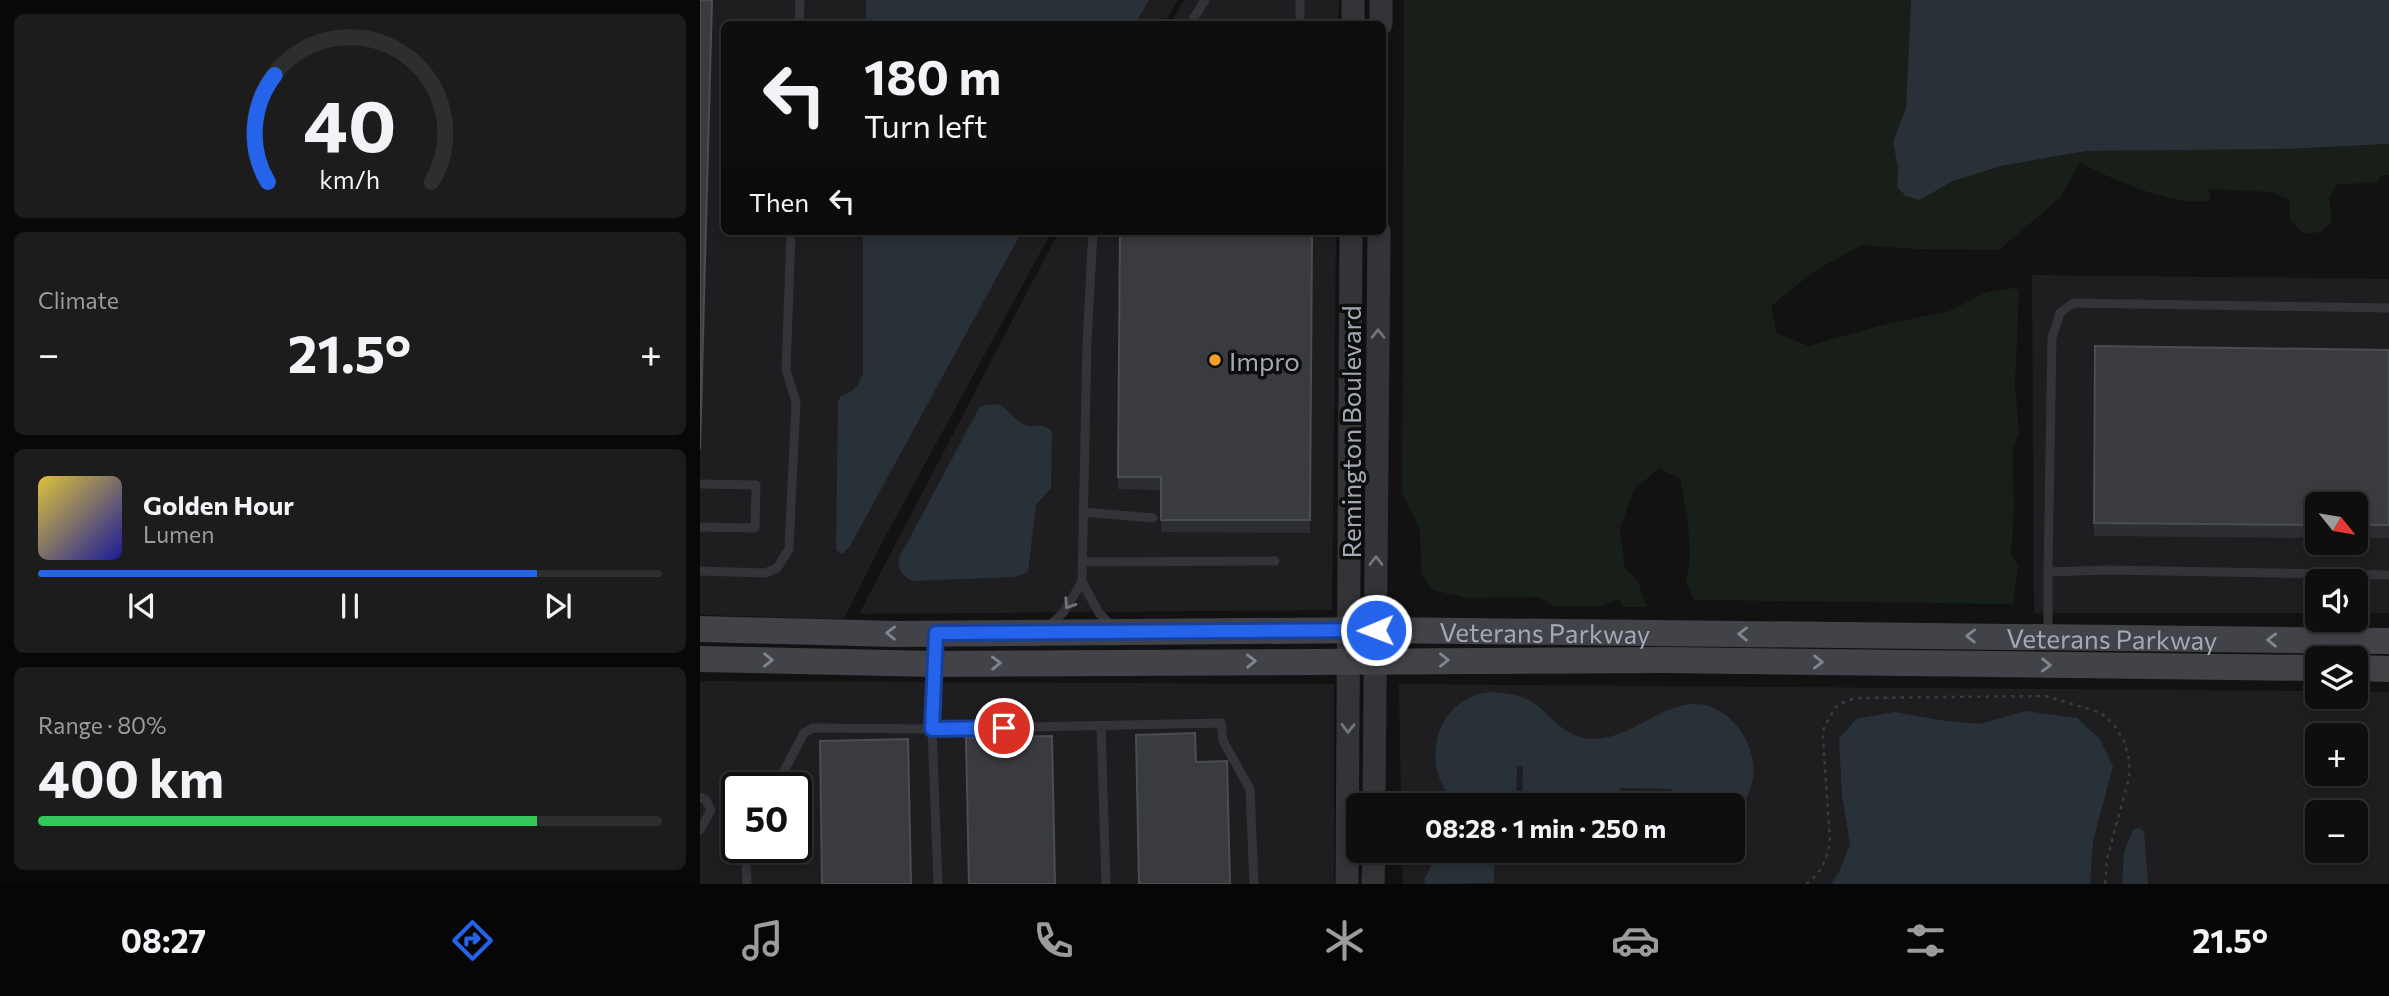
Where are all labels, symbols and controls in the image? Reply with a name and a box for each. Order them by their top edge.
text: 180 m [864,45,1001,105]
icon: left [749,49,840,140]
text: 40 [303,78,397,167]
text: Turn left [864,105,988,145]
text: km/h [320,164,380,194]
icon: left [823,182,861,220]
text: Then [749,186,809,217]
text: Climate [38,286,119,314]
street label: Remington Boulevard [1335,306,1366,558]
text: 21.5° [288,320,411,384]
one-way arrow [1370,328,1386,339]
text: − [38,329,60,376]
text: + [640,329,662,376]
place label: Impro [1229,345,1300,376]
marker: Impro [1207,352,1223,368]
text: Golden Hour [143,489,294,520]
north arrow [2305,492,2368,555]
map controls [2305,492,2368,863]
text: Lumen [143,520,214,548]
one-way arrow [1368,556,1384,566]
button: sound [2305,569,2368,632]
icon: previous [123,587,161,625]
icon: pause [331,587,369,625]
icon: next [539,587,577,625]
position arrow [1339,593,1413,667]
one-way arrow [1064,596,1077,609]
street label: Veterans Parkway [1439,615,1651,648]
street label: Veterans Parkway [2006,621,2218,655]
one-way arrow [885,625,896,641]
one-way arrow [1738,626,1748,642]
one-way arrow [1965,629,1976,644]
one-way arrow [2266,632,2277,648]
button: layers [2305,646,2368,709]
one-way arrow [763,652,774,668]
one-way arrow [1439,652,1449,668]
one-way arrow [1247,653,1257,669]
one-way arrow [1813,654,1824,670]
one-way arrow [991,655,1001,671]
one-way arrow [2041,657,2051,673]
pin [974,698,1034,758]
icon: arrive [985,709,1023,747]
text: Range · 80% [38,711,166,739]
one-way arrow [1340,723,1356,734]
button: + [2305,723,2368,786]
text: 400 km [38,745,224,809]
speed limit sign: 50 [721,772,812,863]
button: − [2305,800,2368,863]
text: 08:28 · 1 min · 250 m [1425,812,1666,843]
icon: directions [448,916,497,965]
icon: music [738,916,787,965]
icon: phone [1029,916,1078,965]
icon: climate [1320,916,1369,965]
icon: car [1611,916,1660,965]
icon: filters [1901,916,1950,965]
text: 08:27 [121,920,206,960]
text: 21.5° [2192,920,2268,960]

